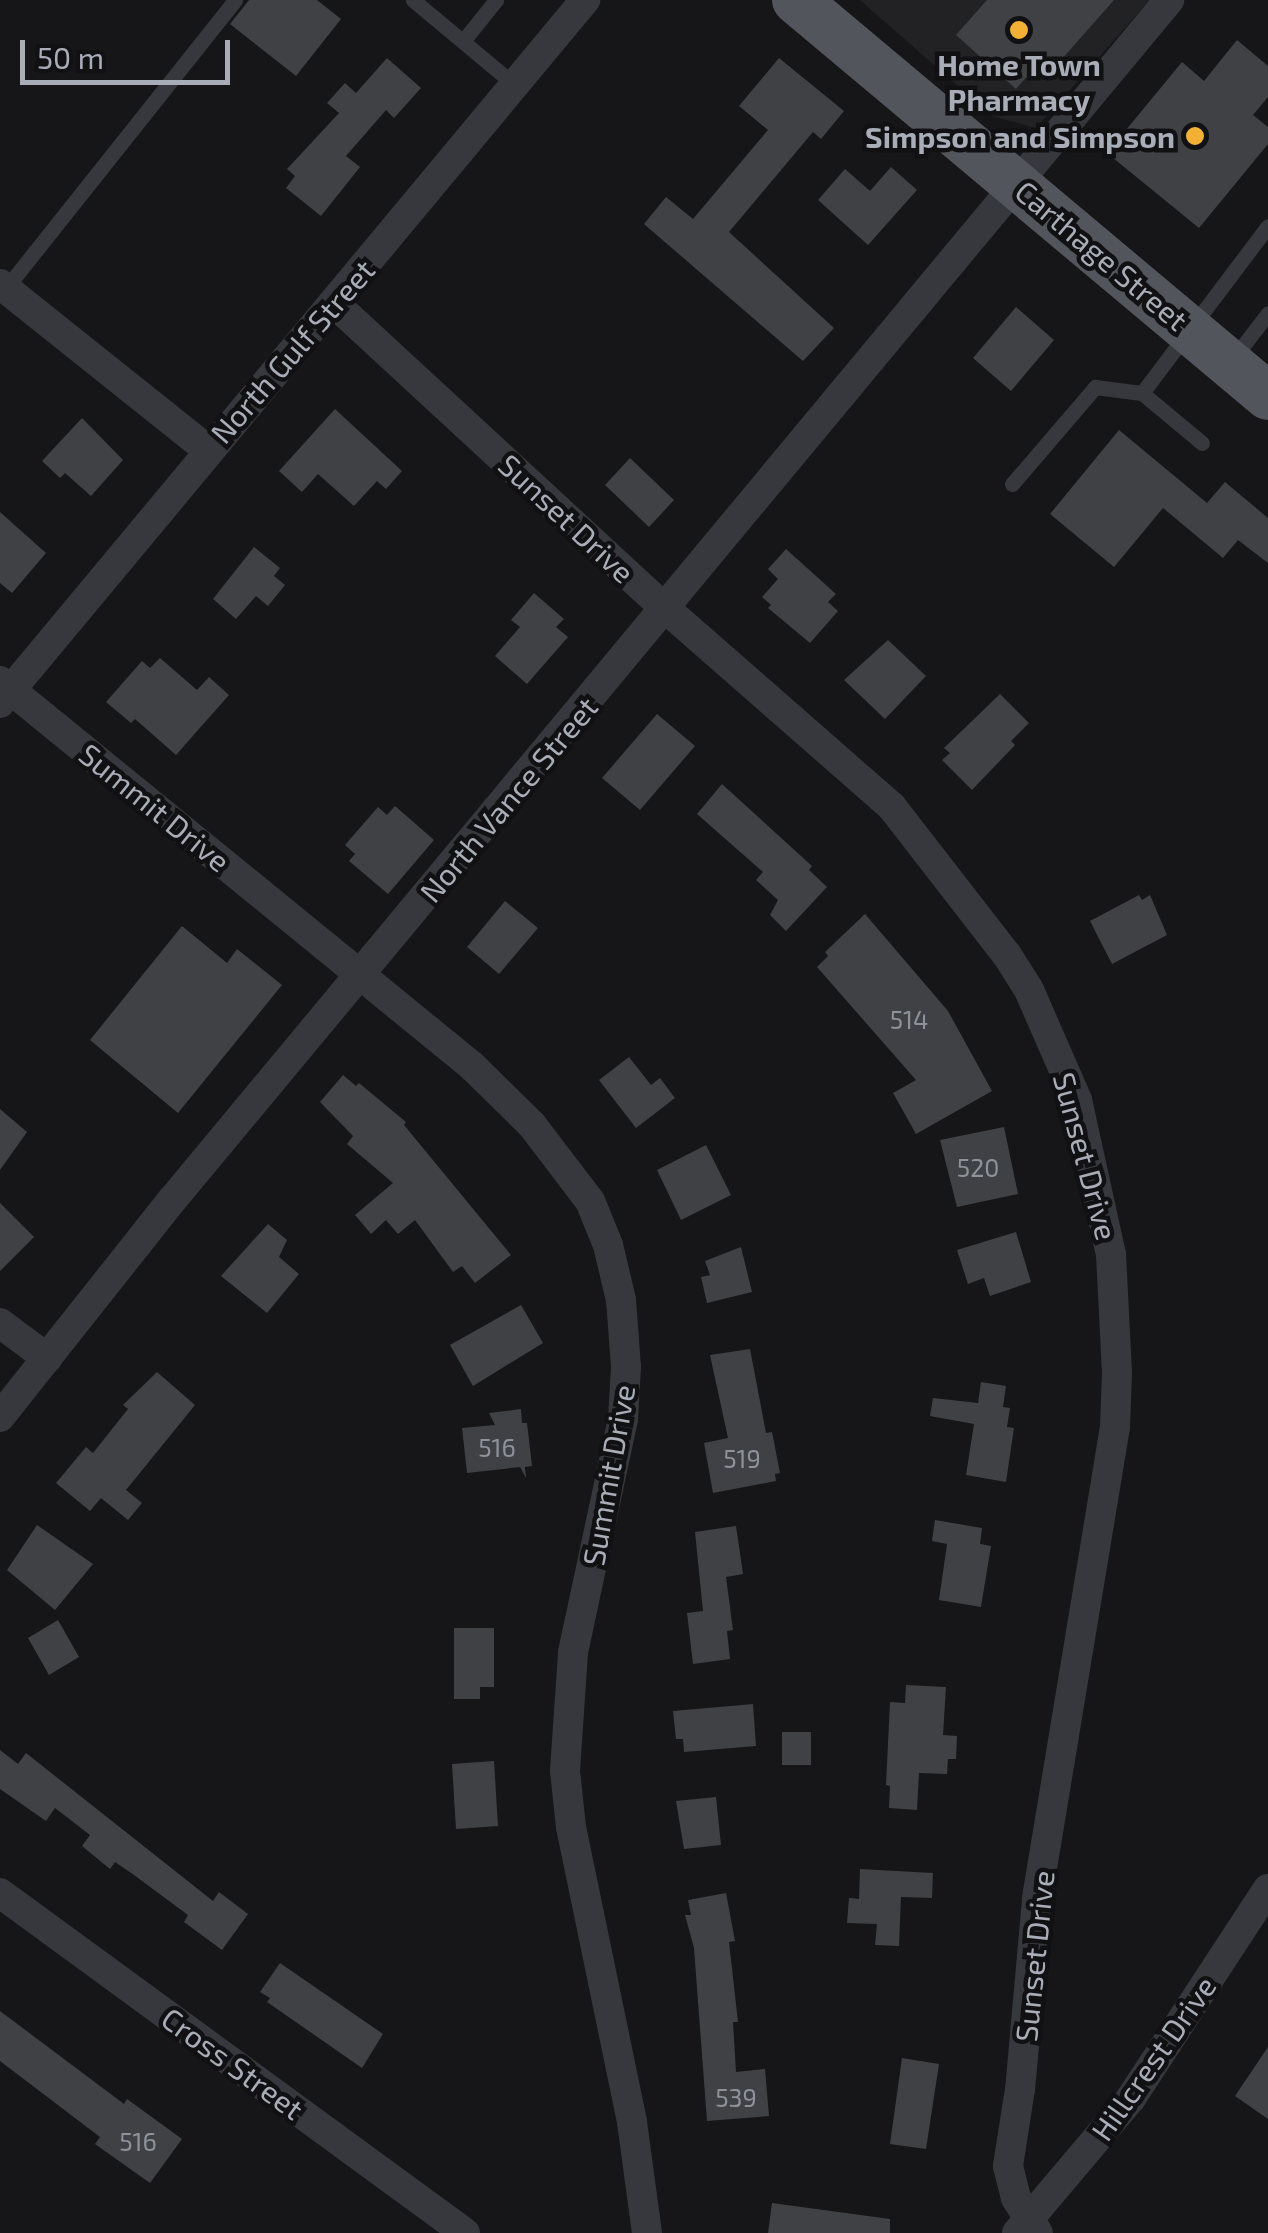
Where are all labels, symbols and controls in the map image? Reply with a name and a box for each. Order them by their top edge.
marker: Home Town Pharmacy [1008,19,1030,41]
scale bar [25,20,235,82]
text: 50 m [37,39,104,75]
place label: Home Town Pharmacy [937,46,1101,116]
place label: Simpson and Simpson [865,118,1175,154]
marker: Simpson and Simpson [1184,125,1206,147]
street label: Carthage Street [1009,173,1195,337]
street label: North Gulf Street [202,252,382,450]
street label: Sunset Drive [492,446,642,590]
street label: North Vance Street [411,689,605,909]
street label: Summit Drive [72,735,238,879]
house number: 514 [890,1004,928,1034]
street label: Sunset Drive [1046,1068,1126,1244]
house number: 520 [957,1152,999,1182]
street label: Summit Drive [574,1382,642,1568]
house number: 516 [478,1432,516,1462]
house number: 519 [723,1443,761,1473]
street label: Sunset Drive [1007,1869,1061,2043]
street label: Hillcrest Drive [1083,1969,1223,2147]
street label: Cross Street [155,2000,311,2126]
house number: 539 [715,2082,757,2112]
house number: 516 [119,2126,157,2156]

